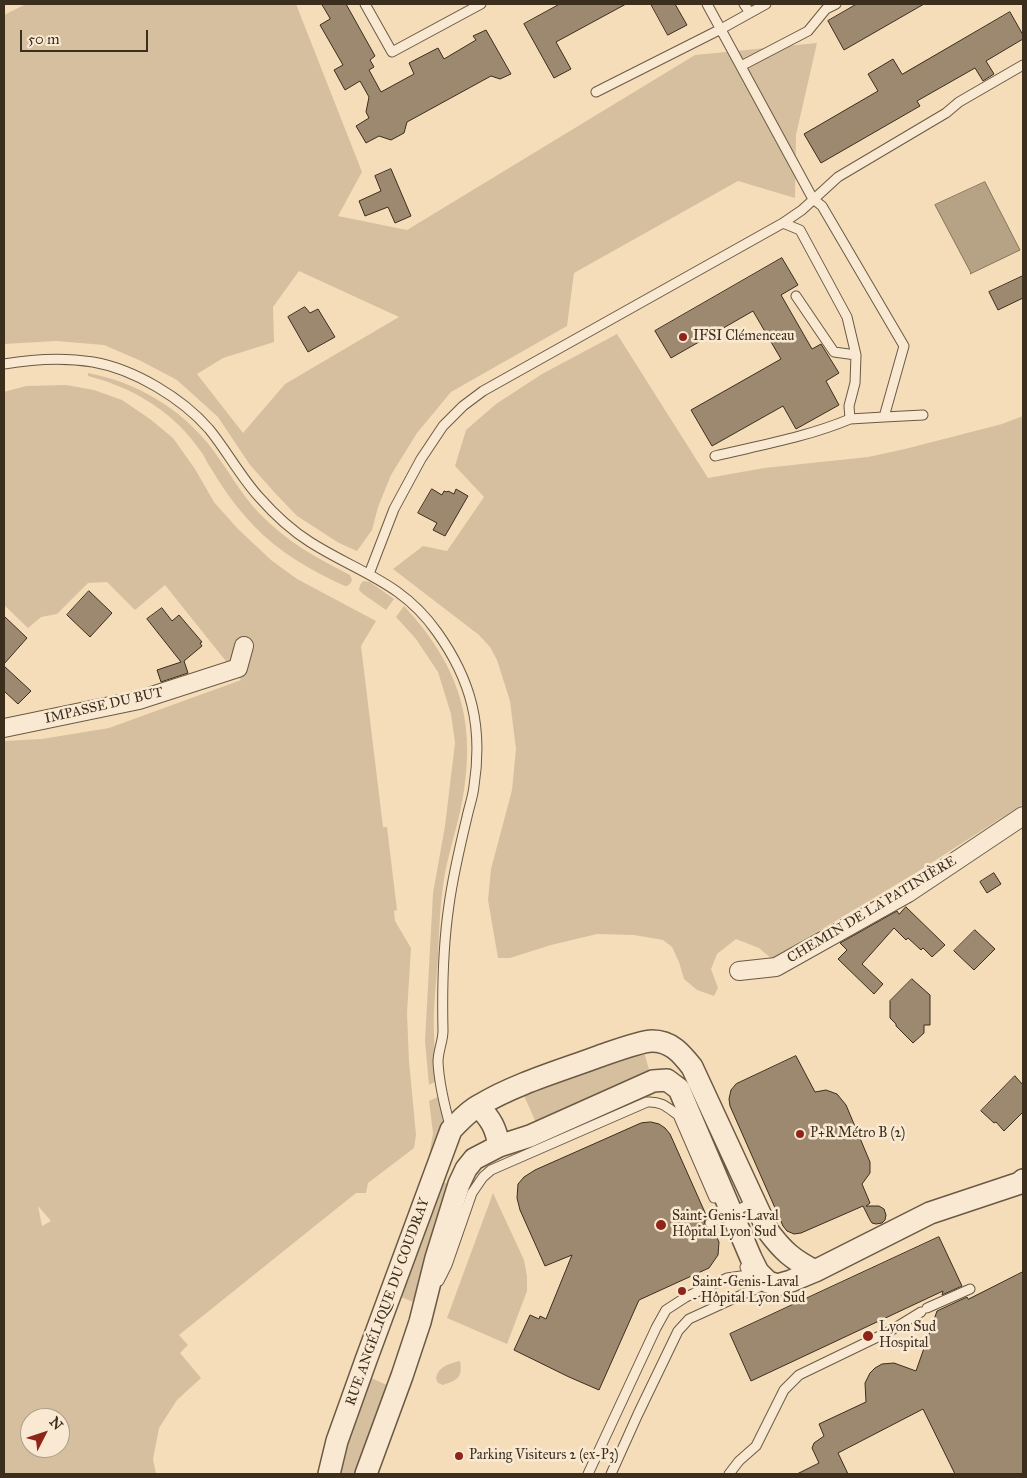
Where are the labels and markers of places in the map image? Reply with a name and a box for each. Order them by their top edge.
place label: IFSI Clémenceau [693,329,795,345]
marker: IFSI Clémenceau [677,331,689,343]
place label: P+R Métro B (2) [810,1126,905,1142]
marker: P+R Métro B (2) [794,1128,806,1140]
place label: Saint-Genis-Laval Hôpital Lyon Sud [672,1209,779,1242]
marker: Saint-Genis-Laval Hôpital Lyon Sud [654,1218,668,1232]
place label: Saint-Genis-Laval - Hôpital Lyon Sud [692,1275,805,1308]
marker: Saint-Genis-Laval - Hôpital Lyon Sud [676,1285,688,1297]
place label: Lyon Sud Hospital [879,1320,936,1352]
marker: Lyon Sud Hospital [861,1329,875,1343]
place label: Parking Visiteurs 2 (ex-P3) [469,1448,618,1464]
marker: Parking Visiteurs 2 (ex-P3) [453,1450,465,1462]

